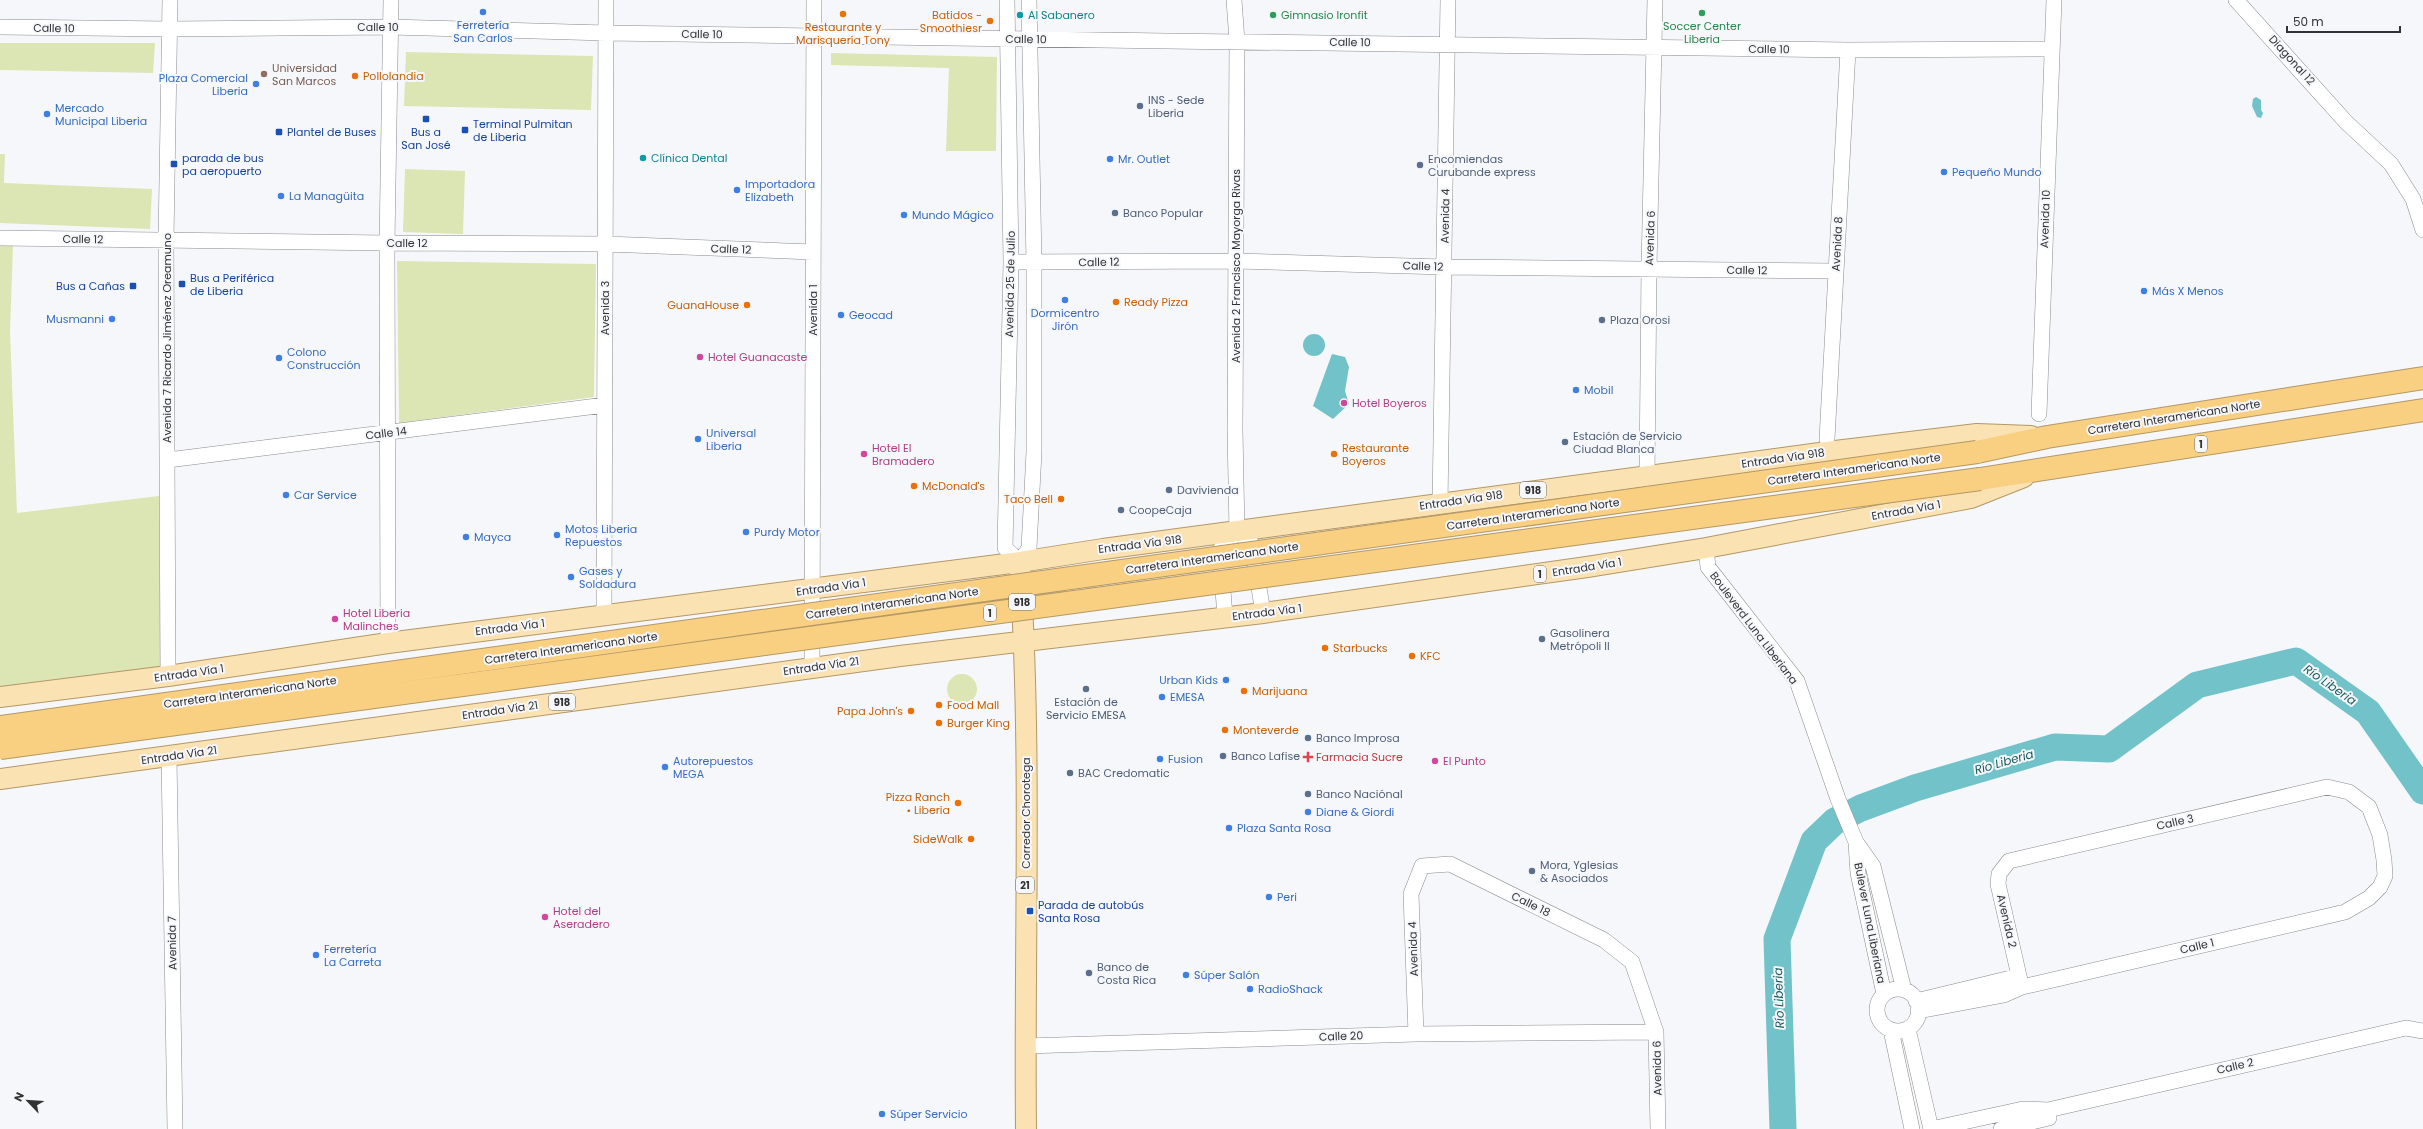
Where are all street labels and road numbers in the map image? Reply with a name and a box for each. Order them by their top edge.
street label: Calle 10 [357,19,399,35]
street label: Calle 10 [33,20,75,36]
street label: Calle 10 [681,26,723,42]
street label: Calle 10 [1005,31,1047,47]
street label: Diagonal 12 [2265,31,2319,89]
street label: Calle 10 [1329,34,1371,50]
street label: Calle 10 [1748,41,1790,57]
street label: Avenida 2 Francisco Mayorga Rivas [1228,169,1244,363]
street label: Avenida 4 [1437,188,1453,244]
street label: Avenida 10 [2036,189,2054,248]
street label: Avenida 6 [1641,210,1659,266]
street label: Avenida 8 [1828,216,1846,272]
street label: Calle 12 [62,231,104,247]
street label: Avenida 25 de Julio [1001,231,1019,337]
street label: Avenida 7 Ricardo Jiménez Oreamuno [159,233,175,443]
street label: Calle 12 [387,235,427,251]
street label: Calle 12 [710,240,752,258]
street label: Calle 12 [1078,254,1120,270]
street label: Calle 12 [1402,257,1444,275]
street label: Calle 12 [1726,262,1768,278]
street label: Avenida 3 [597,281,613,335]
street label: Avenida 1 [805,284,821,336]
street label: Carretera Interamericana Norte [2087,395,2262,439]
street label: Calle 14 [364,423,408,443]
road number: 1 [2195,436,2207,452]
street label: Entrada Vía 918 [1740,444,1826,472]
street label: Carretera Interamericana Norte [1766,449,1942,489]
road number: 918 [1520,482,1546,498]
street label: Entrada Vía 918 [1418,486,1504,514]
street label: Carretera Interamericana Norte [1445,494,1621,534]
street label: Entrada Vía 1 [1870,496,1942,524]
street label: Entrada Vía 918 [1097,531,1183,557]
street label: Carretera Interamericana Norte [1124,538,1300,578]
street label: Entrada Vía 1 [1551,554,1623,580]
road number: 1 [1534,566,1546,582]
street label: Bouleverd Luna Liberiana [1706,568,1802,688]
street label: Entrada Vía 1 [795,574,867,600]
street label: Carretera Interamericana Norte [804,583,980,623]
road number: 918 [1009,594,1035,610]
street label: Entrada Vía 1 [1231,600,1303,624]
road number: 1 [984,605,996,621]
street label: Entrada Vía 1 [474,615,546,639]
street label: Carretera Interamericana Norte [483,628,659,668]
street label: Entrada Vía 21 [782,653,860,679]
street label: Entrada Vía 1 [153,660,225,686]
street label: Carretera Interamericana Norte [162,672,338,712]
road number: 918 [549,694,575,710]
street label: Entrada Vía 21 [461,697,539,723]
street label: Entrada Vía 21 [140,742,218,768]
street label: Corredor Chorotega [1018,757,1034,869]
street label: Calle 3 [2155,810,2195,834]
street label: Bulever Luna Liberiana [1850,861,1890,985]
road number: 21 [1016,877,1034,893]
street label: Calle 18 [1509,888,1553,920]
street label: Avenida 2 [1993,893,2021,949]
street label: Avenida 7 [164,916,180,970]
street label: Avenida 4 [1404,921,1422,977]
street label: Calle 1 [2178,934,2216,958]
street label: Calle 20 [1319,1027,1364,1045]
street label: Avenida 6 [1649,1040,1665,1096]
street label: Calle 2 [2215,1054,2255,1078]

